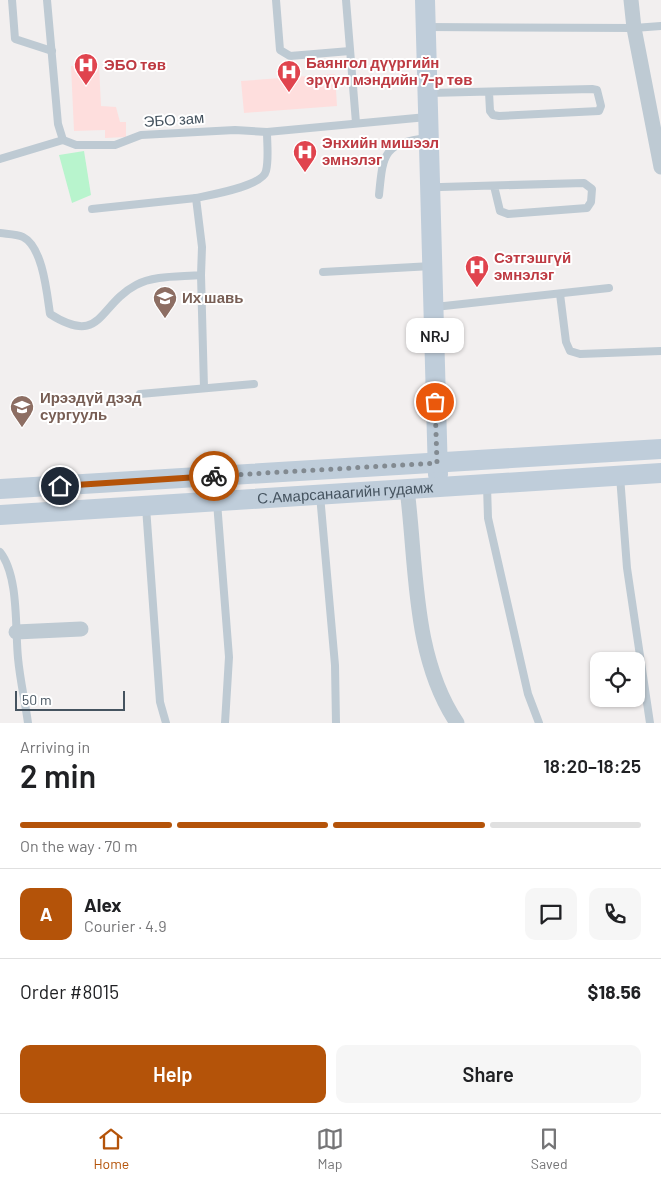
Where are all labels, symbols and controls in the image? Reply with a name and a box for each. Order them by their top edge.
hospital icon: ЭБО төв [73,52,99,86]
place label: Баянгол дүүргийн эрүүл мэндийн 7-р төв [306,53,472,88]
place label: ЭБО төв [104,55,166,73]
hospital icon: Баянгол дүүргийн эрүүл мэндийн 7-р төв [276,59,302,93]
street label: ЭБО зам [143,108,205,130]
place label: Энхийн мишээл эмнэлэг [322,133,439,168]
hospital icon: Энхийн мишээл эмнэлэг [292,139,318,173]
place label: Сэтгэшгүй эмнэлэг [494,248,571,283]
hospital icon: Сэтгэшгүй эмнэлэг [464,254,490,288]
school or university icon: Их шавь [152,285,178,319]
place label: Их шавь [182,288,243,306]
callout: NRJ [406,317,464,352]
text: NRJ [420,326,450,345]
pin [414,381,456,423]
place label: Ирээдүй дээд сургууль [40,388,142,423]
icon: bag [421,388,449,416]
school or university icon: Ирээдүй дээд сургууль [9,394,35,428]
courier [189,451,239,501]
icon: bike [200,462,228,490]
pin [39,465,81,507]
icon: home [46,472,74,500]
street label: С.Амарсанаагийн гудамж [257,477,434,507]
map controls [590,652,645,707]
button: locate [590,652,645,707]
scale bar [15,688,125,711]
text: 50 m [22,691,51,708]
text: Arriving in [20,737,90,756]
text: 18:20–18:25 [543,754,641,777]
text: 2 min [20,756,96,794]
text: On the way · 70 m [20,836,137,855]
button: chat [525,888,577,940]
button: phone [589,888,641,940]
text: Alex [84,893,122,916]
text: A [40,902,52,925]
text: Courier · 4.9 [84,916,167,935]
text: Order #8015 [20,980,119,1003]
text: $18.56 [588,980,641,1003]
button: Help [20,1045,326,1103]
button: Share [336,1045,641,1103]
tab: Home [93,1125,129,1172]
tab: Map [316,1125,344,1172]
tab: Saved [531,1125,568,1172]

